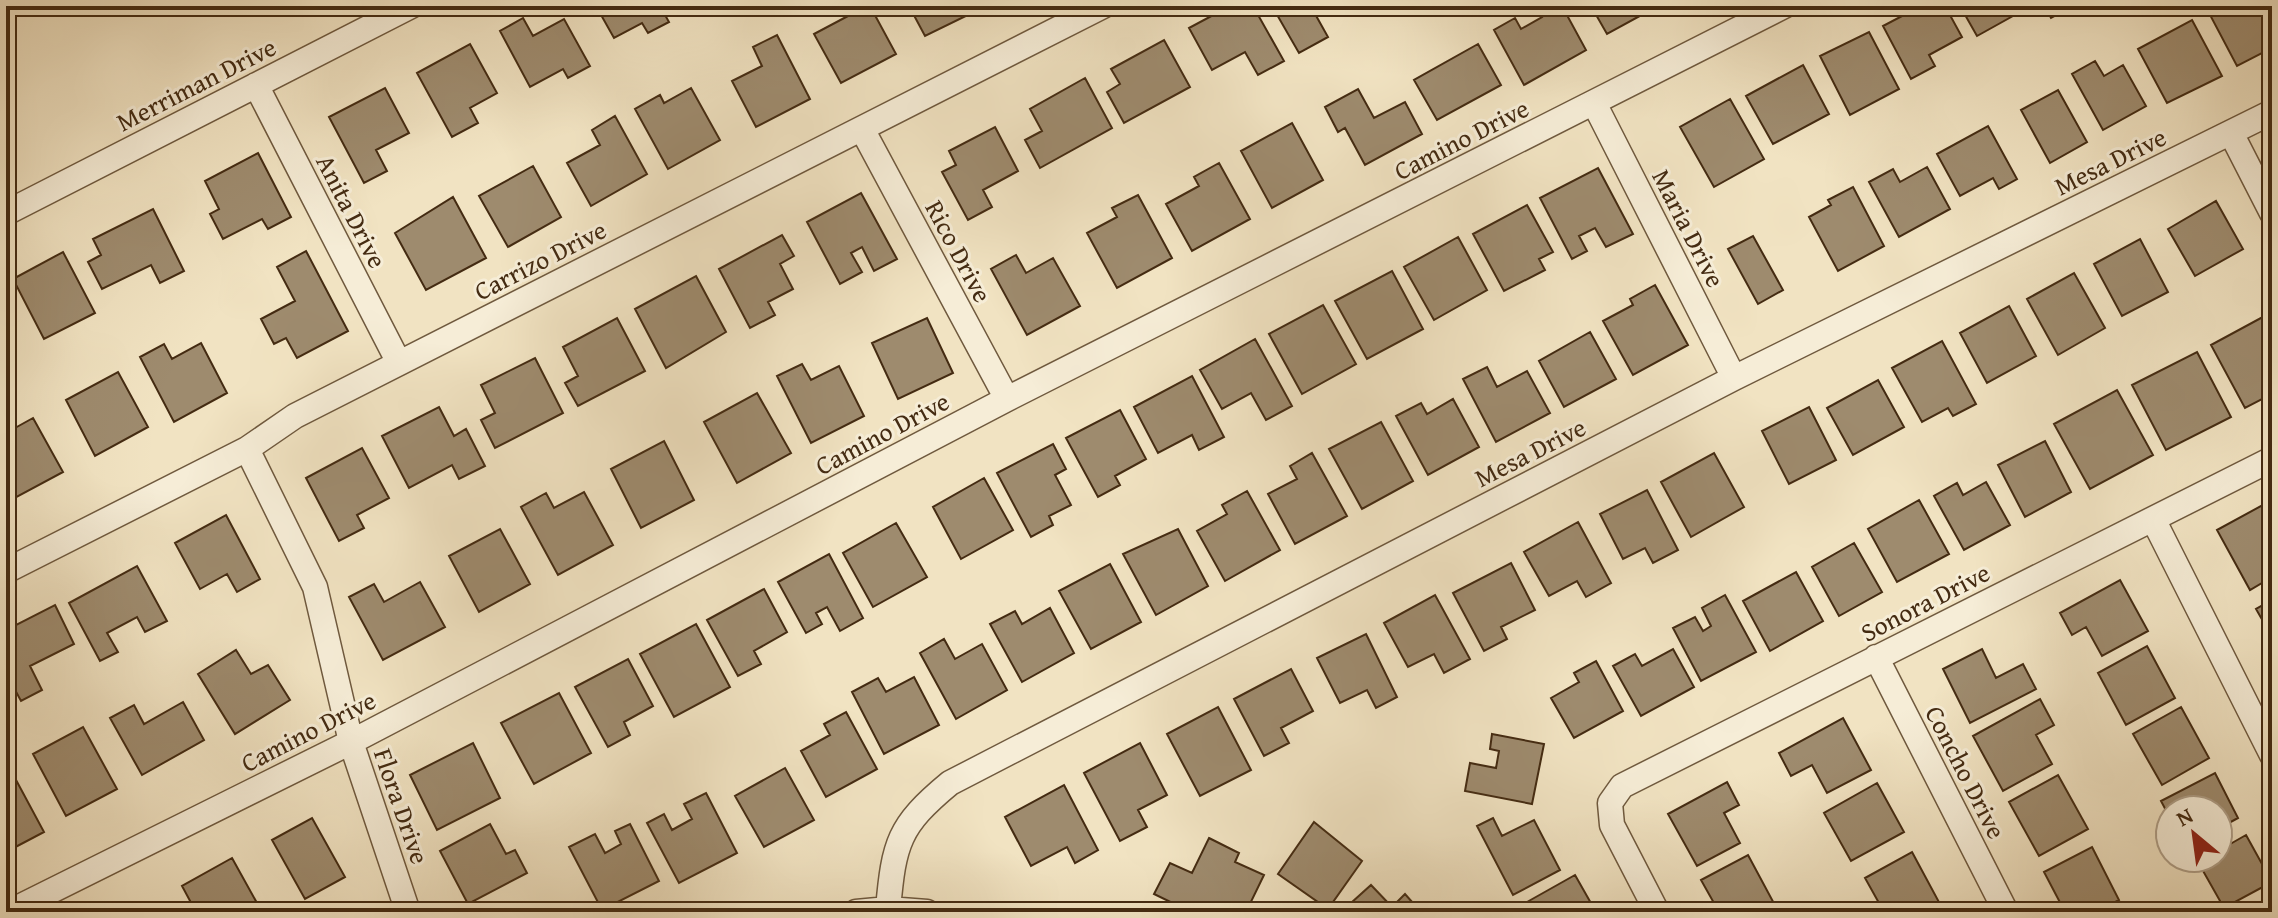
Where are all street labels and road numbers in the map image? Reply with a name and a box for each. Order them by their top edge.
street label: Merriman Drive [109,27,283,141]
street label: Camino Drive [1387,88,1535,190]
street label: Mesa Drive [2047,117,2173,205]
street label: Anita Drive [307,147,397,275]
street label: Maria Drive [1643,162,1735,294]
street label: Rico Drive [916,193,1002,309]
street label: Carrizo Drive [467,210,613,310]
street label: Camino Drive [808,381,956,485]
street label: Mesa Drive [1468,407,1592,497]
street label: Sonora Drive [1853,553,1997,651]
street label: Camino Drive [234,680,382,782]
street label: Concho Drive [1916,699,2016,845]
street label: Flora Drive [364,743,440,869]

